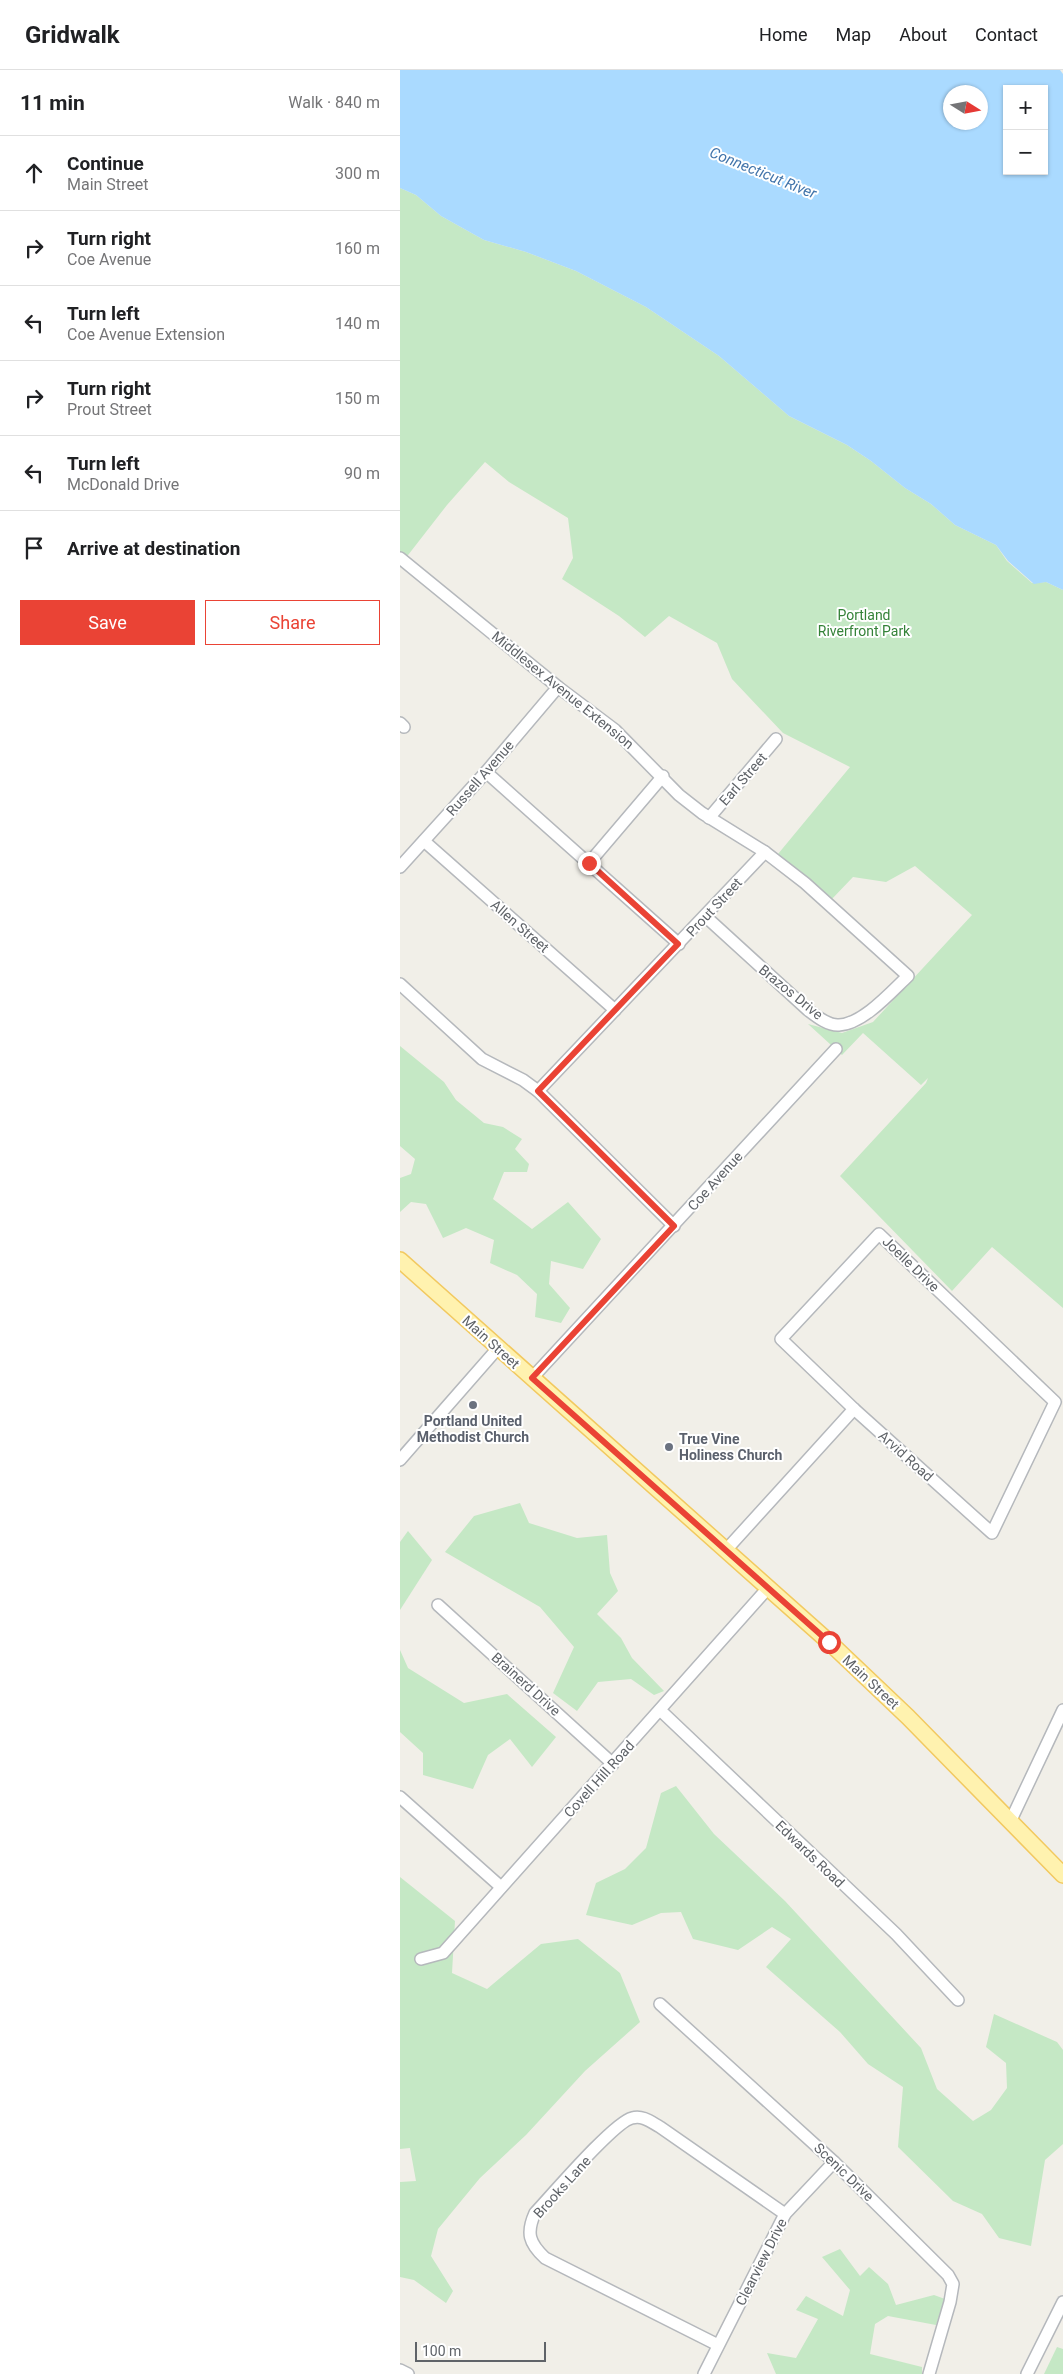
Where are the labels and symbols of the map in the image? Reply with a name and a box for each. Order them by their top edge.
north arrow [943,85,988,130]
water label: Connecticut River [707,143,820,203]
park label: Portland Riverfront Park [818,607,911,639]
street label: Middlesex Avenue Extension [489,628,637,752]
street label: Russell Avenue [443,737,517,819]
street label: Earl Street [716,749,770,808]
route end [578,852,601,875]
street label: Prout Street [683,874,745,940]
street label: Allen Street [488,897,553,956]
street label: Brazos Drive [756,961,826,1023]
street label: Coe Avenue [684,1148,746,1214]
street label: Joelle Drive [879,1233,943,1295]
street label: Main Street [459,1312,523,1372]
marker: Portland United Methodist Church [467,1399,479,1411]
place label: Portland United Methodist Church [417,1413,529,1445]
street label: Arvid Road [875,1427,937,1485]
place label: True Vine Holiness Church [679,1431,783,1463]
marker: True Vine Holiness Church [663,1441,675,1453]
route start [818,1631,841,1654]
street label: Brainerd Drive [488,1649,564,1719]
street label: Main Street [839,1652,903,1712]
street label: Covell Hill Road [561,1738,637,1820]
street label: Edwards Road [772,1817,848,1891]
street label: Scenic Drive [811,2140,877,2204]
street label: Brooks Lane [530,2153,594,2221]
street label: Clearview Drive [732,2216,790,2308]
scale bar [415,2339,546,2362]

